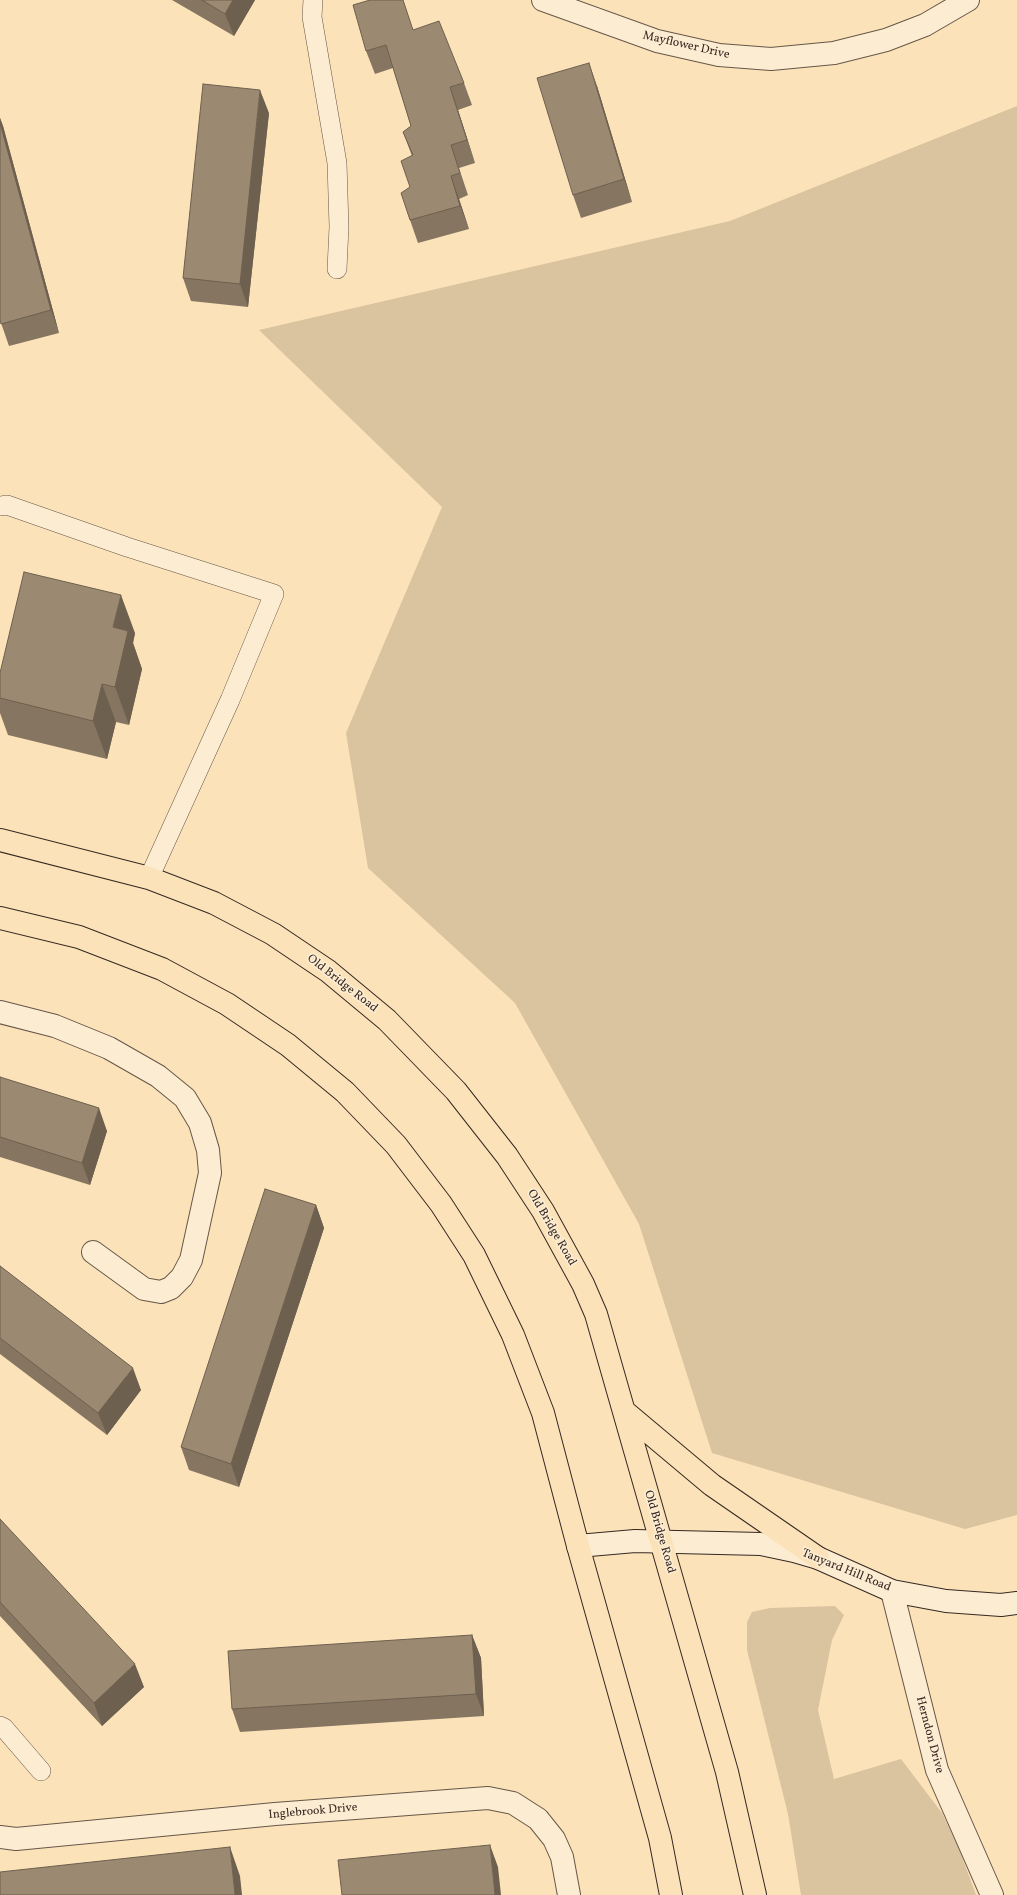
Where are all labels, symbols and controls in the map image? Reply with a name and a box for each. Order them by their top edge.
street label: Mayflower Drive [641,29,731,63]
street label: Old Bridge Road [304,952,380,1016]
street label: Old Bridge Road [523,1187,579,1269]
street label: Old Bridge Road [640,1489,678,1575]
street label: Tanyard Hill Road [799,1547,893,1595]
street label: Herndon Drive [912,1695,946,1775]
street label: Inglebrook Drive [268,1801,358,1823]

